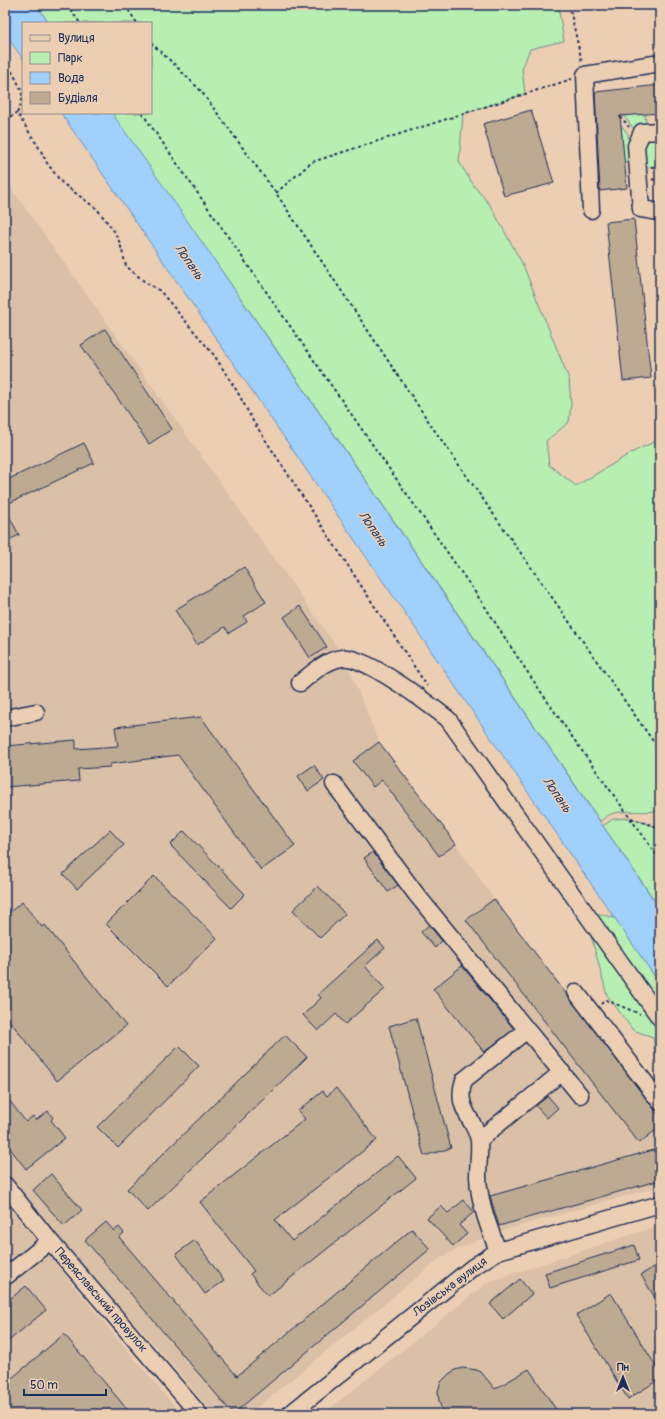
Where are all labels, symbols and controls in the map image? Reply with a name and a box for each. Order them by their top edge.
legend [22,22,152,114]
text: Вулиця [58,31,95,46]
text: Парк [58,51,83,66]
text: Вода [58,71,84,86]
text: Будівля [58,91,98,106]
water label: Лопань [171,241,207,283]
water label: Лопань [355,508,391,550]
water label: Лопань [539,774,575,816]
street label: Переяславський провулок [51,1245,151,1355]
street label: Лозівська вулиця [409,1254,490,1320]
north arrow [603,1357,643,1397]
text: Пн [617,1361,630,1374]
scale bar [24,1371,106,1397]
text: 50 m [30,1378,58,1393]

